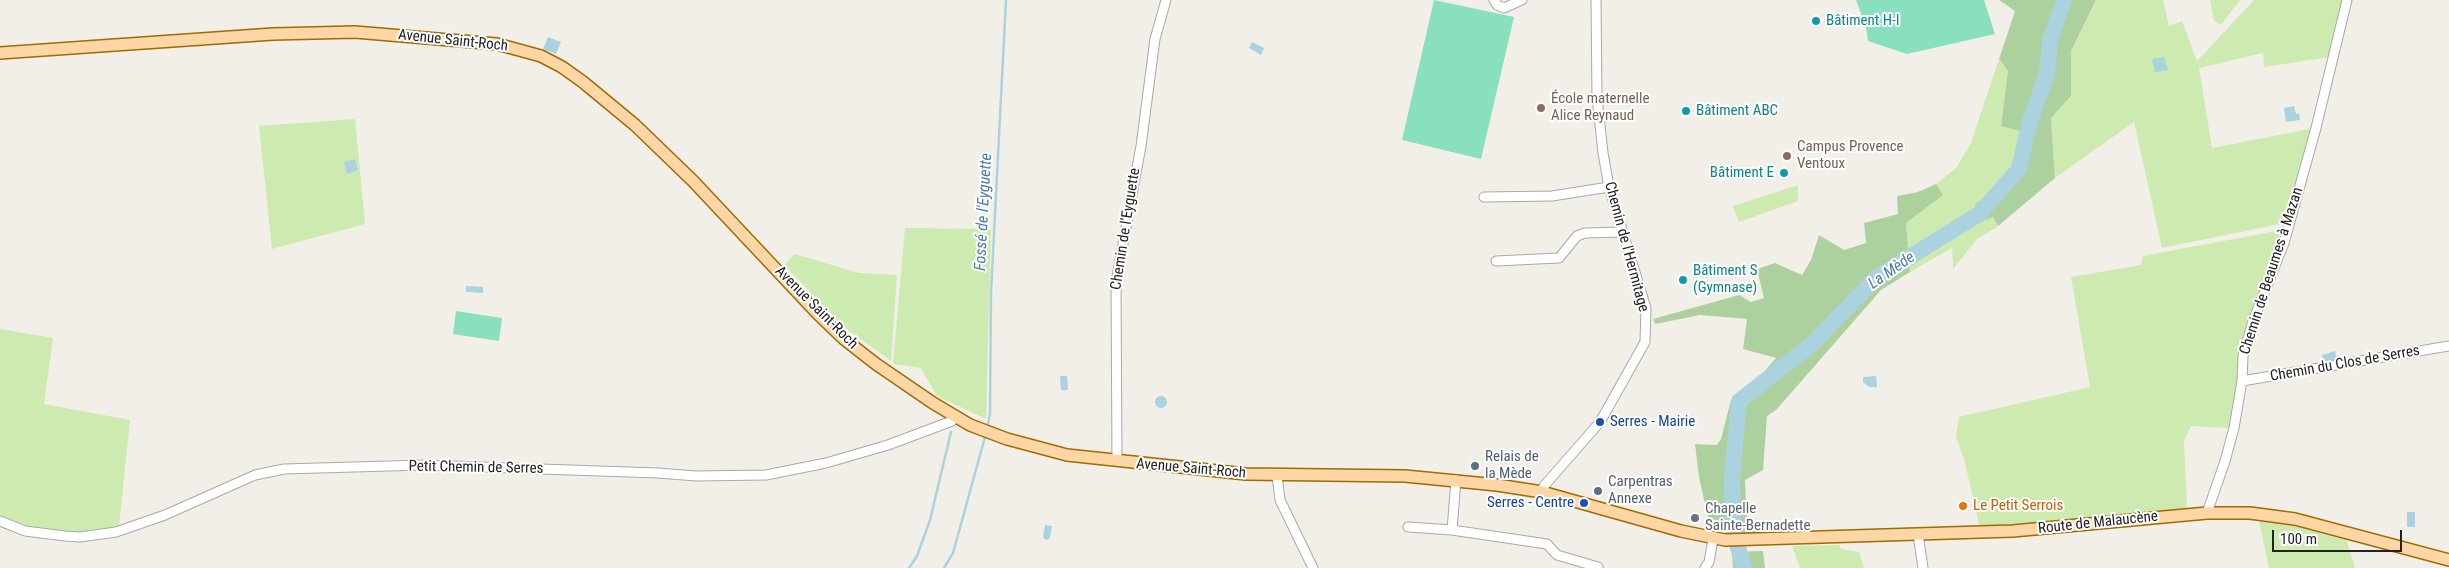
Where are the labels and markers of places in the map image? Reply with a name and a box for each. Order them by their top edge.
place label: Bâtiment H-I [1826,12,1899,30]
marker: Bâtiment H-I [1810,15,1822,27]
place label: École maternelle Alice Reynaud [1551,90,1649,125]
marker: École maternelle Alice Reynaud [1535,102,1547,114]
place label: Bâtiment ABC [1696,102,1778,120]
marker: Bâtiment ABC [1680,105,1692,117]
place label: Campus Provence Ventoux [1797,138,1904,173]
marker: Campus Provence Ventoux [1781,150,1793,162]
place label: Bâtiment E [1710,164,1774,182]
marker: Bâtiment E [1778,167,1790,179]
place label: Bâtiment S (Gymnase) [1693,262,1758,297]
marker: Bâtiment S (Gymnase) [1677,274,1689,286]
place label: Serres - Mairie [1610,413,1695,431]
marker: Serres - Mairie [1594,416,1606,428]
place label: Relais de la Mède [1485,448,1539,483]
marker: Relais de la Mède [1469,460,1481,472]
place label: Carpentras Annexe [1608,473,1673,508]
marker: Carpentras Annexe [1592,485,1604,497]
place label: Serres - Centre [1487,494,1574,512]
marker: Serres - Centre [1578,497,1590,509]
place label: Le Petit Serrois [1973,497,2063,515]
place label: Chapelle Sainte-Bernadette [1705,500,1810,535]
marker: Le Petit Serrois [1957,500,1969,512]
marker: Chapelle Sainte-Bernadette [1689,512,1701,524]

